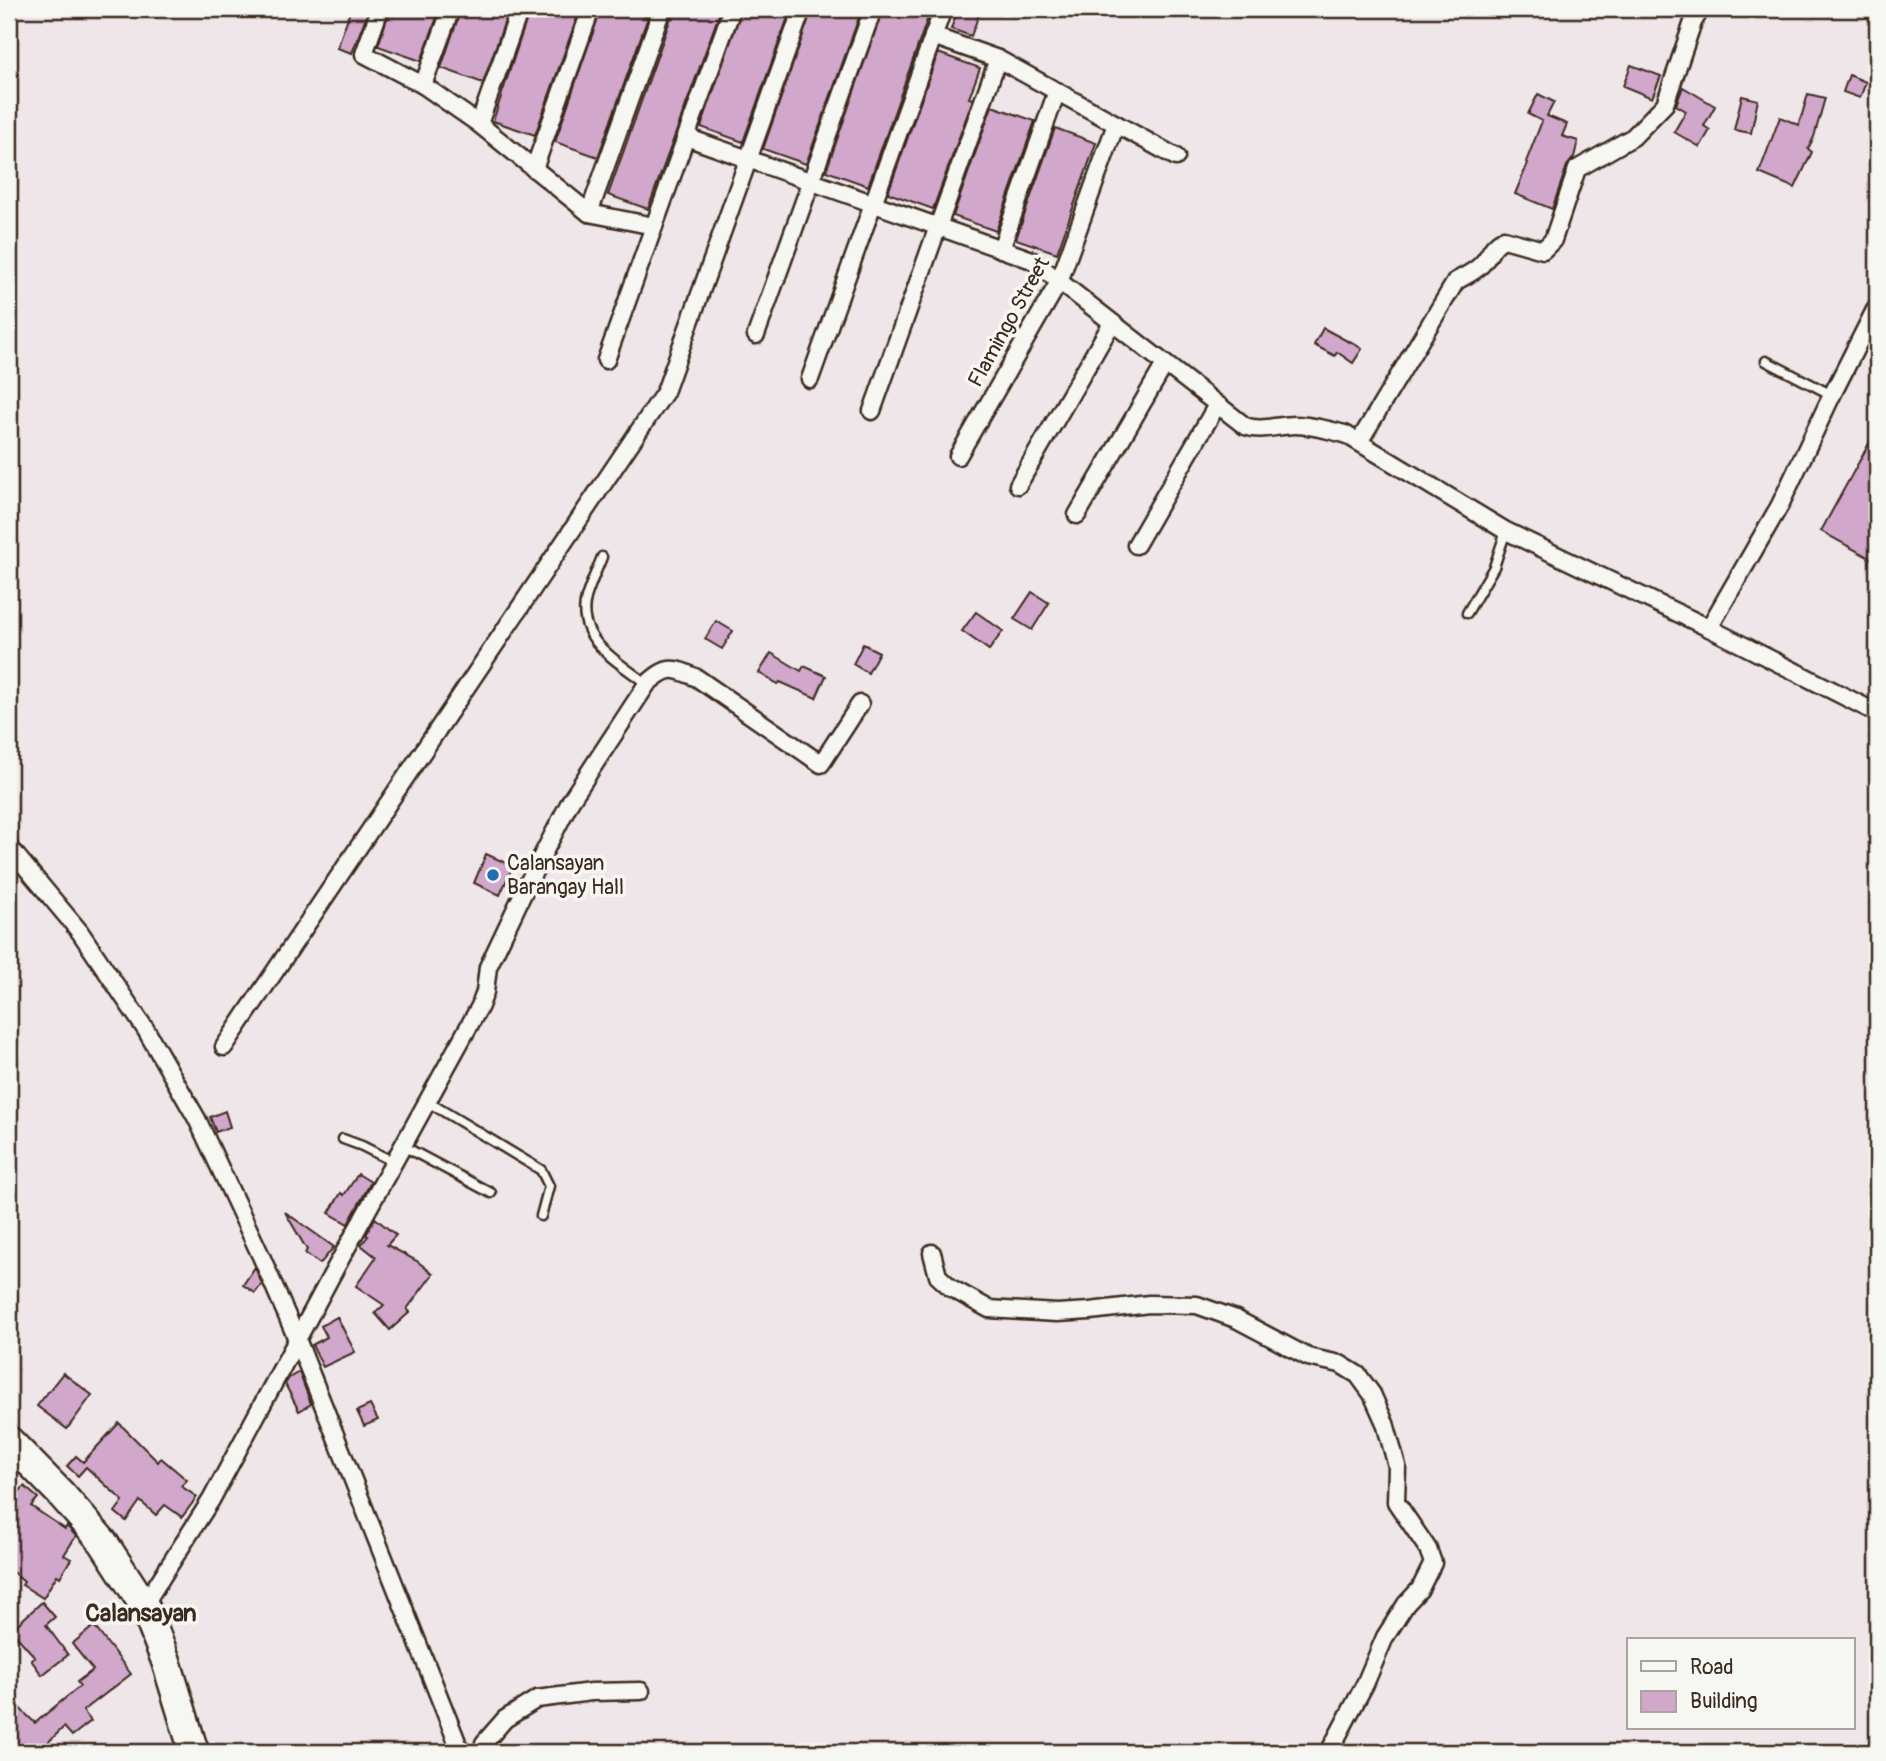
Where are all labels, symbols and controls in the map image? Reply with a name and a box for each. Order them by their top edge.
street label: Flamingo Street [962,252,1056,392]
place label: Calansayan Barangay Hall [507,850,624,901]
marker: Calansayan Barangay Hall [485,867,501,883]
district label: Calansayan [85,1599,197,1628]
legend [1627,1638,1854,1730]
text: Road [1690,1654,1734,1681]
text: Building [1690,1688,1757,1715]

